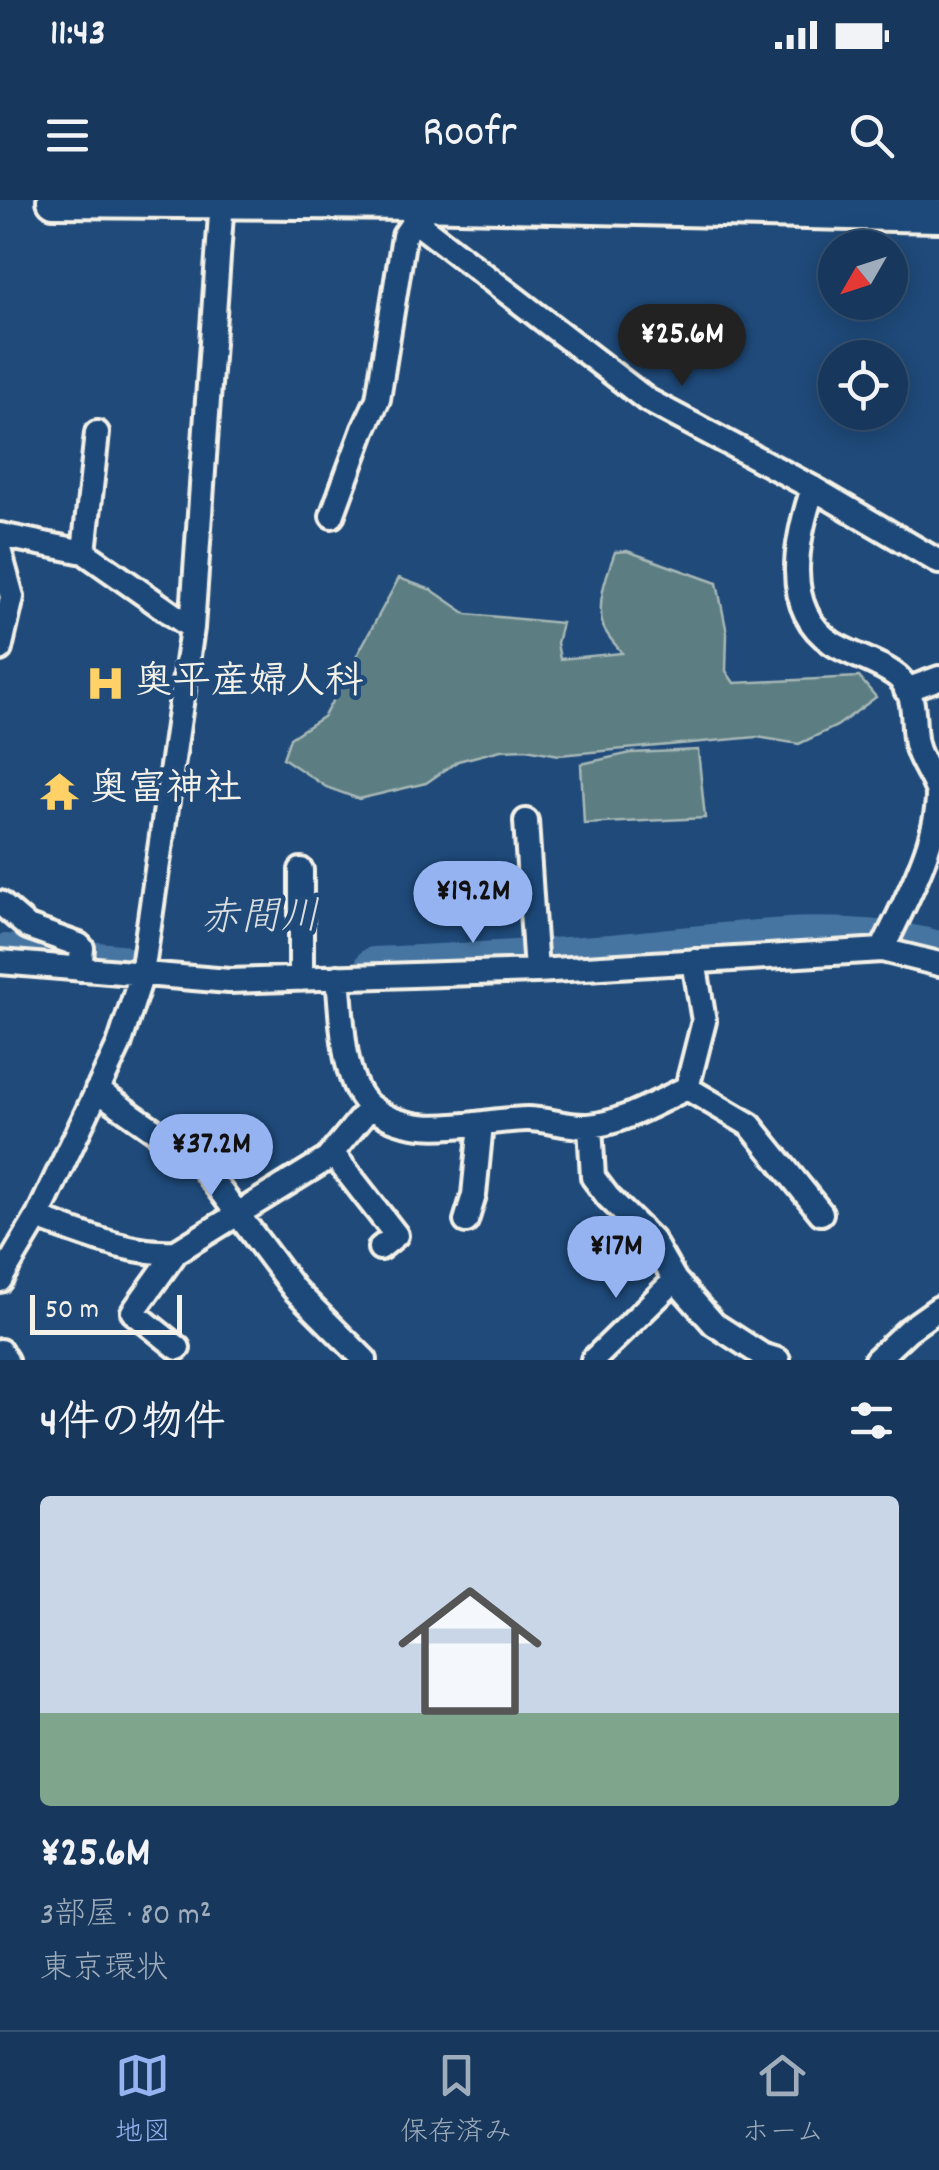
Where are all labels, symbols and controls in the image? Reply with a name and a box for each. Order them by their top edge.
text: 11:43 [50,8,106,63]
text: Roofr [422,103,517,167]
icon: menu [40,108,95,163]
icon: search [844,108,899,163]
north arrow [818,230,908,320]
map controls [818,230,908,430]
pin: ¥25.6M [601,304,763,389]
text: ¥25.6M [640,313,724,359]
button: locate [818,340,908,430]
place label: 奥平産婦人科 [135,657,363,712]
hospital icon: 奥平産婦人科 [84,663,126,705]
place label: 奥富神社 [90,764,242,819]
temple icon: 奥富神社 [39,770,81,812]
pin: ¥19.2M [392,861,554,946]
text: ¥19.2M [435,870,511,916]
water label: 赤間川 [200,891,320,951]
pin: ¥37.2M [130,1114,292,1199]
text: ¥37.2M [171,1123,251,1169]
pin: ¥17M [557,1216,675,1301]
text: ¥17M [589,1225,643,1271]
scale bar [30,1290,182,1334]
text: 50 m [45,1292,99,1332]
icon: filters [844,1393,899,1448]
text: 4件の物件 [40,1396,225,1456]
icon: home [380,1561,560,1741]
text: ¥25.6M [40,1826,150,1886]
text: 3部屋 · 80 m² [40,1894,211,1940]
text: 東京環状 [40,1948,168,1994]
tab: 地図 [115,2048,171,2155]
tab: 保存済み [400,2048,512,2155]
tab: ホーム [741,2048,824,2155]

